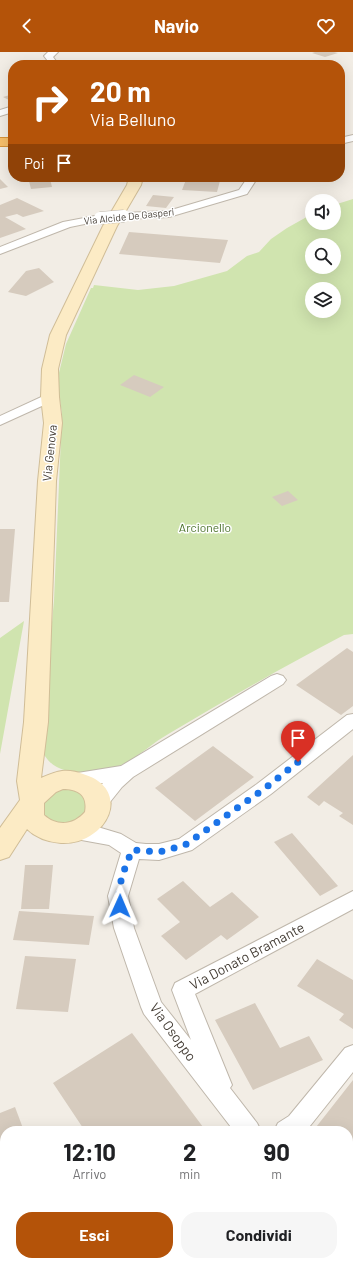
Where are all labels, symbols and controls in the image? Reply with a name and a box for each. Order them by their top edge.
icon: back [16,15,38,37]
text: Navio [154,15,199,37]
icon: heart [315,15,337,37]
text: 20 m [90,74,151,108]
icon: right [24,76,76,128]
text: Via Belluno [90,108,176,130]
icon: arrive [53,152,75,174]
text: Poi [24,154,45,172]
map controls [305,194,341,318]
button: sound [305,194,341,230]
street label: Via Alcide De Gasperi [83,205,175,227]
button: search [305,238,341,274]
button: layers [305,282,341,318]
street label: Via Genova [39,424,59,482]
park label: Arcionello [179,520,231,534]
pin [281,721,315,762]
icon: arrive [287,727,309,749]
position arrow [99,885,141,927]
street label: Via Donato Bramante [186,918,307,993]
street label: Via Osoppo [147,999,200,1064]
text: 12:10 [63,1137,116,1166]
text: 2 [183,1137,196,1166]
text: 90 [263,1137,290,1166]
text: Arrivo [73,1166,106,1182]
text: min [179,1166,200,1182]
text: m [271,1166,282,1182]
button: Esci [16,1212,173,1258]
button: Condividi [181,1212,337,1258]

